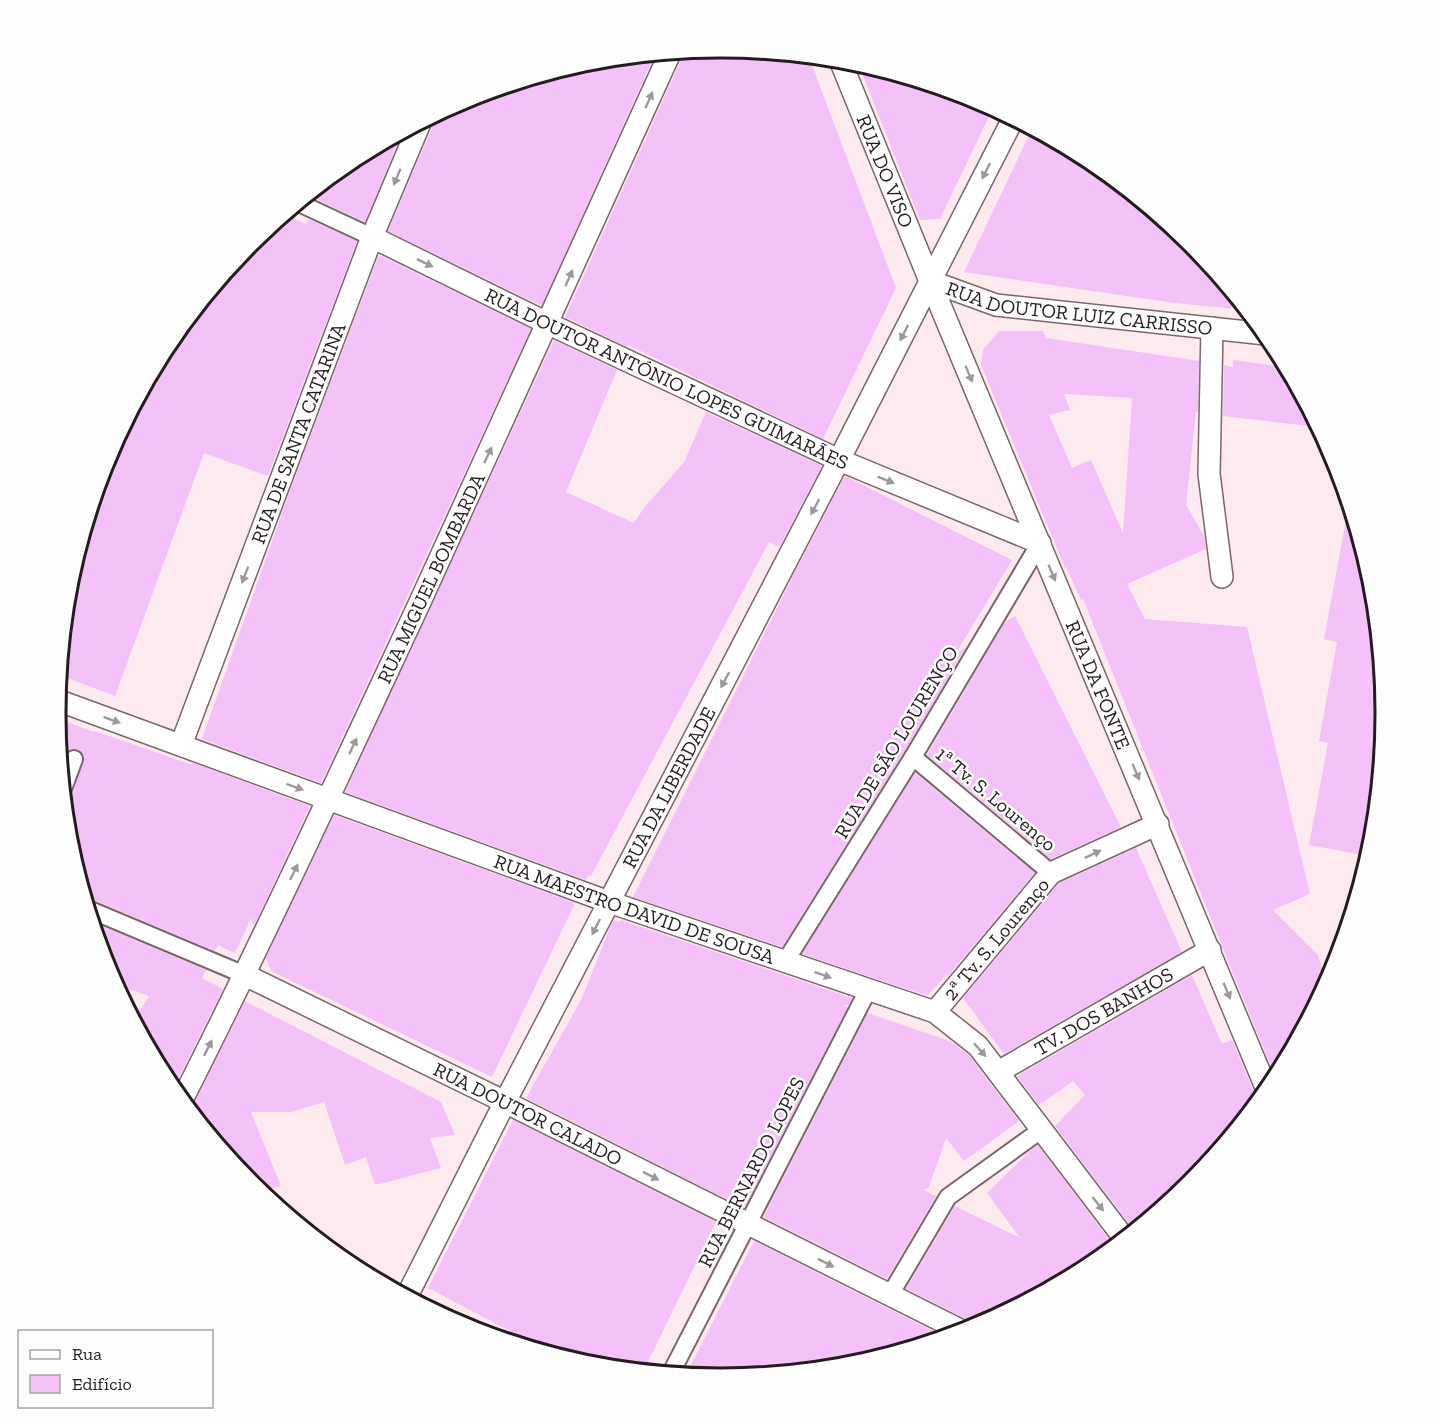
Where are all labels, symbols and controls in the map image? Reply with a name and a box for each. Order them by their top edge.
one-way arrow [645,91,654,109]
street label: RUA DO VISO [852,111,919,231]
one-way arrow [982,162,992,180]
one-way arrow [392,169,402,187]
one-way arrow [416,258,433,268]
one-way arrow [565,269,575,287]
street label: RUA DOUTOR LUIZ CARRISSO [943,276,1213,340]
street label: RUA DOUTOR ANTÓNIO LOPES GUIMARÃES [481,282,852,475]
street label: RUA DE SANTA CATARINA [246,319,351,547]
one-way arrow [899,325,908,342]
one-way arrow [964,365,974,383]
one-way arrow [483,447,492,464]
street label: RUA MIGUEL BOMBARDA [372,469,490,687]
one-way arrow [877,476,895,485]
one-way arrow [810,498,820,515]
one-way arrow [1048,564,1057,582]
one-way arrow [239,566,249,584]
street label: RUA DA FONTE [1061,617,1136,753]
street label: RUA DE SÃO LOURENÇO [829,641,963,843]
one-way arrow [720,671,730,688]
street label: RUA DA LIBERDADE [617,703,721,872]
one-way arrow [103,715,121,725]
one-way arrow [348,737,358,755]
street label: 1ª Tv. S. Lourenço [931,742,1061,856]
one-way arrow [1131,764,1141,782]
one-way arrow [286,783,304,792]
street label: RUA MAESTRO DAVID DE SOUSA [491,849,779,969]
one-way arrow [1084,849,1102,859]
one-way arrow [289,864,298,881]
street label: 2ª Tv. S. Lourenço [938,873,1054,1005]
one-way arrow [591,919,601,936]
street label: TV. DOS BANHOS [1030,962,1177,1060]
one-way arrow [814,970,832,980]
one-way arrow [1223,982,1232,1000]
one-way arrow [203,1039,213,1056]
one-way arrow [973,1042,987,1057]
street label: RUA DOUTOR CALADO [430,1057,626,1171]
street label: RUA BERNARDO LOPES [693,1073,809,1271]
one-way arrow [643,1171,660,1180]
one-way arrow [1092,1197,1104,1212]
one-way arrow [817,1258,834,1267]
legend [18,1330,213,1408]
text: Rua [72,1343,102,1365]
text: Edifício [72,1373,132,1395]

